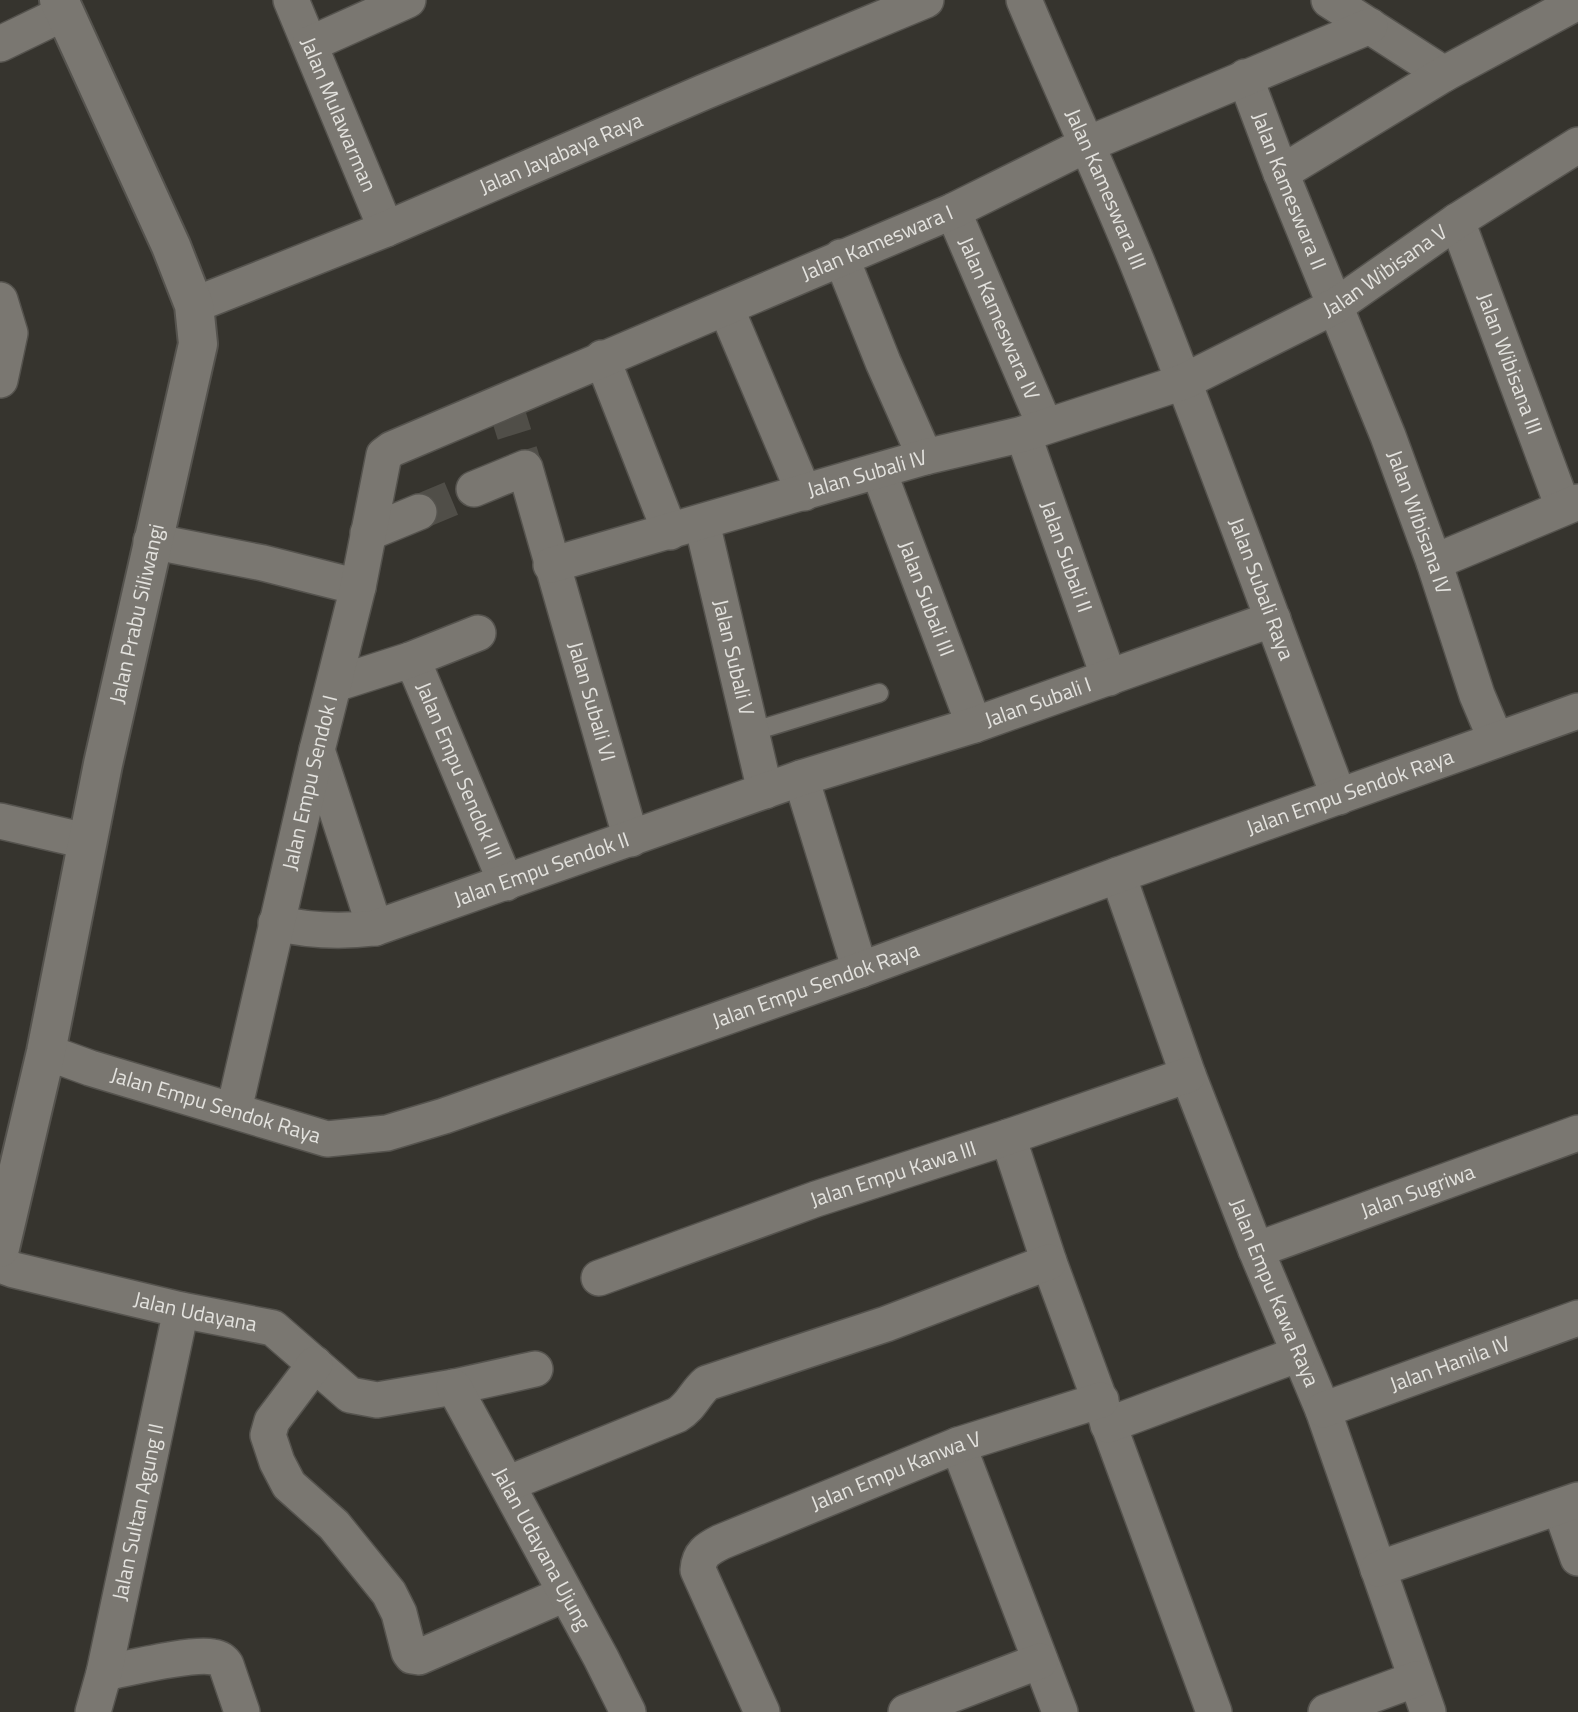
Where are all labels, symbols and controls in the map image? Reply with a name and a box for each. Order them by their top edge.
street label: Jalan Mulawarman [293,32,386,197]
street label: Jalan Jayabaya Raya [474,103,648,202]
street label: Jalan Kameswara III [1058,103,1155,274]
street label: Jalan Kameswara II [1244,107,1336,274]
street label: Jalan Kameswara I [796,196,958,289]
street label: Jalan Wibisana V [1317,216,1453,325]
street label: Jalan Kameswara IV [951,232,1049,405]
street label: Jalan Wibisana III [1470,288,1552,439]
street label: Jalan Subali IV [803,440,931,505]
street label: Jalan Wibisana IV [1379,445,1460,598]
street label: Jalan Subali II [1033,496,1102,617]
street label: Jalan Subali Raya [1221,513,1303,665]
street label: Jalan Prabu Siliwangi [100,520,172,707]
street label: Jalan Subali III [891,535,964,661]
street label: Jalan Subali V [705,596,764,718]
street label: Jalan Subali VI [560,637,625,765]
street label: Jalan Subali I [980,668,1095,735]
street label: Jalan Empu Sendok III [409,676,511,864]
street label: Jalan Empu Sendok I [273,691,345,873]
street label: Jalan Empu Sendok Raya [1242,740,1458,843]
street label: Jalan Empu Sendok II [449,823,633,914]
street label: Jalan Empu Sendok Raya [707,932,924,1036]
street label: Jalan Empu Sendok Raya [107,1058,325,1151]
street label: Jalan Empu Kawa III [805,1131,980,1215]
street label: Jalan Sugriwa [1356,1155,1479,1226]
street label: Jalan Empu Kawa Raya [1222,1193,1329,1392]
street label: Jalan Udayana [131,1282,260,1340]
street label: Jalan Hanila IV [1385,1327,1514,1400]
street label: Jalan Sultan Agung II [103,1420,172,1603]
street label: Jalan Empu Kanwa V [805,1422,985,1519]
street label: Jalan Udayana Ujung [485,1461,600,1636]

